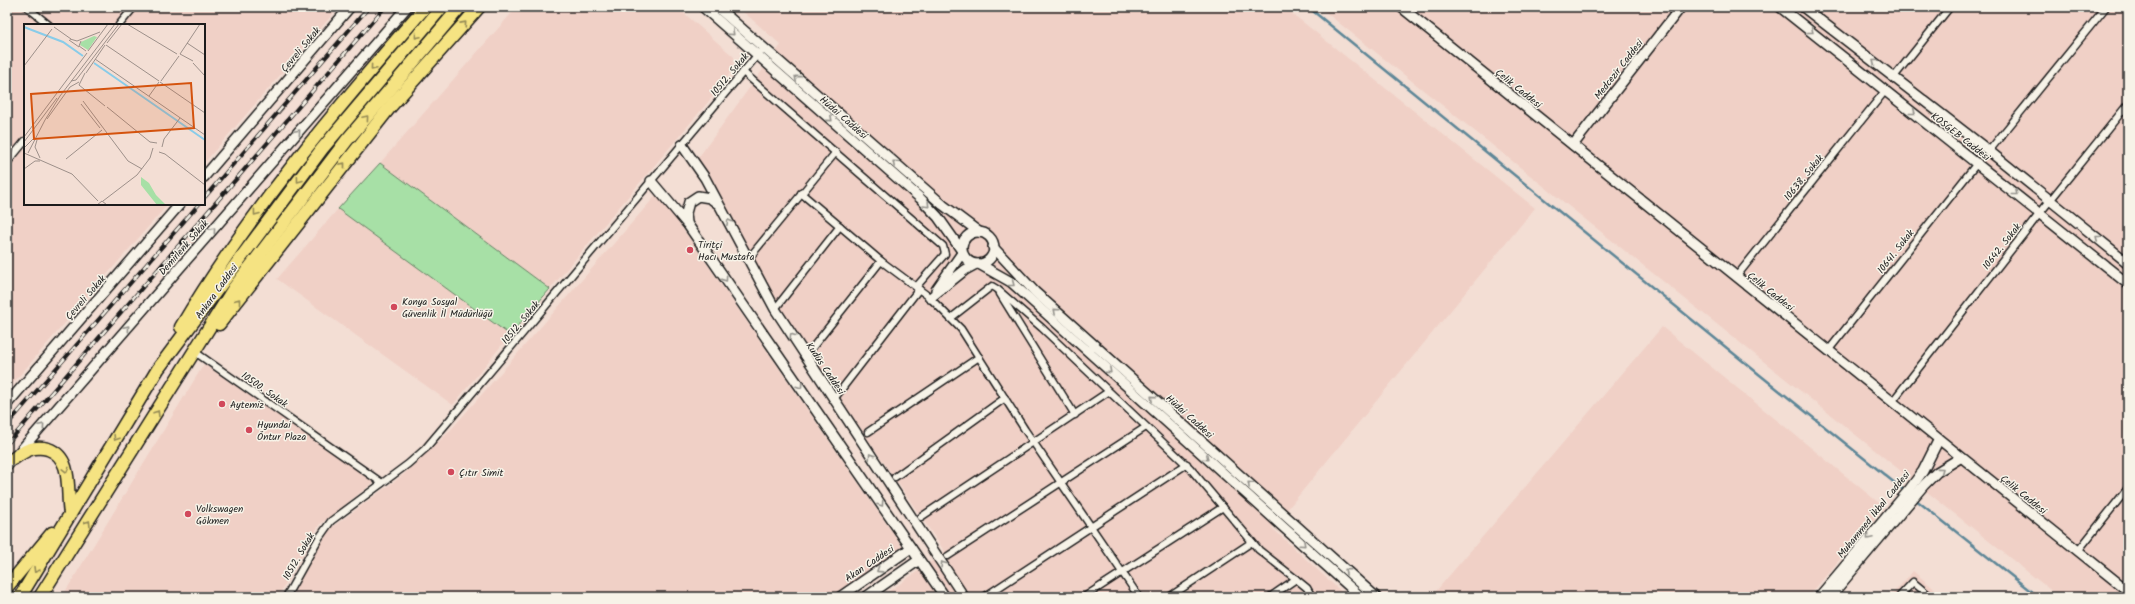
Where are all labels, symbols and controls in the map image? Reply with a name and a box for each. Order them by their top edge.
one-way arrow [459,21,467,29]
street label: Çevreli Sokak [277,23,325,76]
inset map [24,24,205,205]
one-way arrow [1806,27,1813,34]
one-way arrow [728,28,735,35]
one-way arrow [414,32,421,39]
street label: Medcezir Caddesi [1590,36,1648,103]
street label: 10512. Sokak [707,49,753,100]
one-way arrow [1872,59,1879,67]
one-way arrow [370,64,377,71]
street label: Çelik Caddesi [1492,65,1546,113]
one-way arrow [794,75,802,83]
street label: Hüdai Caddesi [816,92,871,144]
one-way arrow [1908,107,1915,114]
street label: KOSGEB Caddesi [1927,108,1994,165]
one-way arrow [825,114,833,122]
one-way arrow [362,115,369,122]
one-way arrow [294,129,301,137]
street label: 10638. Sokak [1780,151,1828,204]
one-way arrow [893,161,900,168]
one-way arrow [339,162,346,170]
one-way arrow [296,176,303,183]
one-way arrow [2010,188,2018,195]
one-way arrow [922,200,930,208]
one-way arrow [254,209,261,216]
street label: Demirlenk Sokak [155,216,213,279]
one-way arrow [726,219,734,226]
street label: 10642. Sokak [1978,220,2025,273]
street label: 10641. Sokak [1873,226,1918,277]
one-way arrow [208,227,215,234]
one-way arrow [2095,236,2102,243]
place label: Tiritçi Hacı Mustafa [698,237,755,265]
marker: Tiritçi Hacı Mustafa [685,245,695,255]
street label: Ankara Caddesi [191,260,243,322]
street label: Çelik Caddesi [1744,268,1798,316]
street label: Çevreli Sokak [62,271,110,324]
one-way arrow [720,275,728,282]
one-way arrow [1008,279,1015,286]
place label: Konya Sosyal Güvenlik İl Müdürlüğü [402,294,493,322]
street label: 10512. Sokak [498,297,544,348]
one-way arrow [234,299,241,306]
marker: Konya Sosyal Güvenlik İl Müdürlüğü [389,302,399,312]
one-way arrow [1053,308,1061,316]
one-way arrow [123,325,130,332]
one-way arrow [789,333,797,340]
street label: Kudüs Caddesi [802,339,849,399]
one-way arrow [1104,366,1112,373]
street label: 10500. Sokak [238,368,291,412]
one-way arrow [795,381,802,388]
street label: Hüdai Caddesi [1162,391,1217,443]
one-way arrow [1150,395,1158,402]
place label: Aytemiz [230,397,264,413]
marker: Aytemiz [217,399,227,409]
one-way arrow [153,410,160,417]
place label: Hyundai Öntur Plaza [257,417,306,445]
one-way arrow [37,423,44,430]
marker: Hyundai Öntur Plaza [244,425,254,435]
one-way arrow [113,434,121,441]
one-way arrow [868,453,876,460]
one-way arrow [1201,453,1209,460]
place label: Çıtır Simit [459,465,503,481]
one-way arrow [61,467,69,474]
marker: Çıtır Simit [446,467,456,477]
street label: Muhammed İkbal Caddesi [1834,467,1914,562]
one-way arrow [1936,468,1943,475]
street label: Çelik Caddesi [1997,471,2051,519]
one-way arrow [1247,482,1255,489]
one-way arrow [876,500,883,507]
place label: Volkswagen Gökmen [196,501,243,529]
marker: Volkswagen Gökmen [183,509,193,519]
one-way arrow [84,520,91,527]
street label: 10512. Sokak [279,529,319,583]
one-way arrow [1867,533,1874,540]
one-way arrow [1298,540,1305,547]
street label: Akan Caddesi [842,541,898,586]
one-way arrow [941,562,948,569]
one-way arrow [876,565,883,572]
one-way arrow [33,566,40,573]
one-way arrow [1344,568,1352,576]

